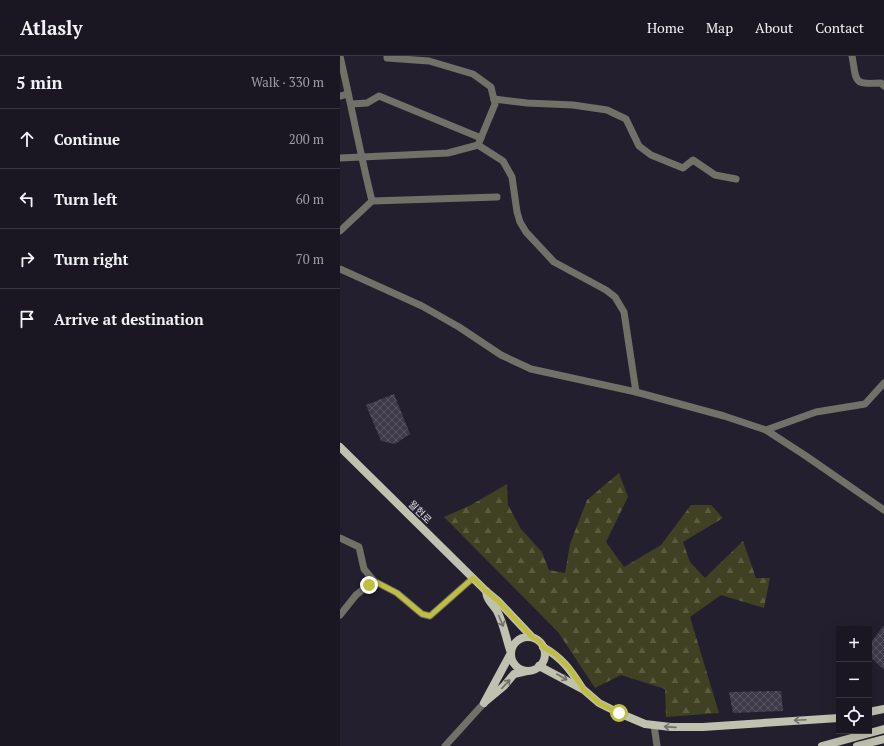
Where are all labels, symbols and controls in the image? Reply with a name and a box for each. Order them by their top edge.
text: Atlasly [20,15,82,40]
text: Home [647,18,684,37]
text: Map [706,18,733,37]
text: About [755,18,793,37]
text: Contact [815,18,864,37]
text: 5 min [16,71,63,94]
text: Walk · 330 m [251,73,324,91]
icon: ahead [16,128,38,150]
text: Continue [54,129,120,149]
text: 200 m [289,130,324,148]
icon: left [16,188,38,210]
text: Turn left [54,189,118,209]
text: 60 m [296,190,324,208]
icon: right [16,248,38,270]
text: Turn right [54,249,129,269]
text: 70 m [296,250,324,268]
icon: arrive [16,308,38,330]
text: Arrive at destination [54,309,204,329]
street label: 월현로 [406,498,434,526]
route end [360,576,378,594]
one-way arrow [498,615,506,627]
map controls [836,626,872,734]
button: + [836,626,872,662]
button: − [836,662,872,698]
one-way arrow [556,674,568,682]
one-way arrow [501,679,510,689]
button: locate [836,698,872,734]
route start [610,704,628,722]
one-way arrow [794,716,807,724]
one-way arrow [664,723,677,730]

